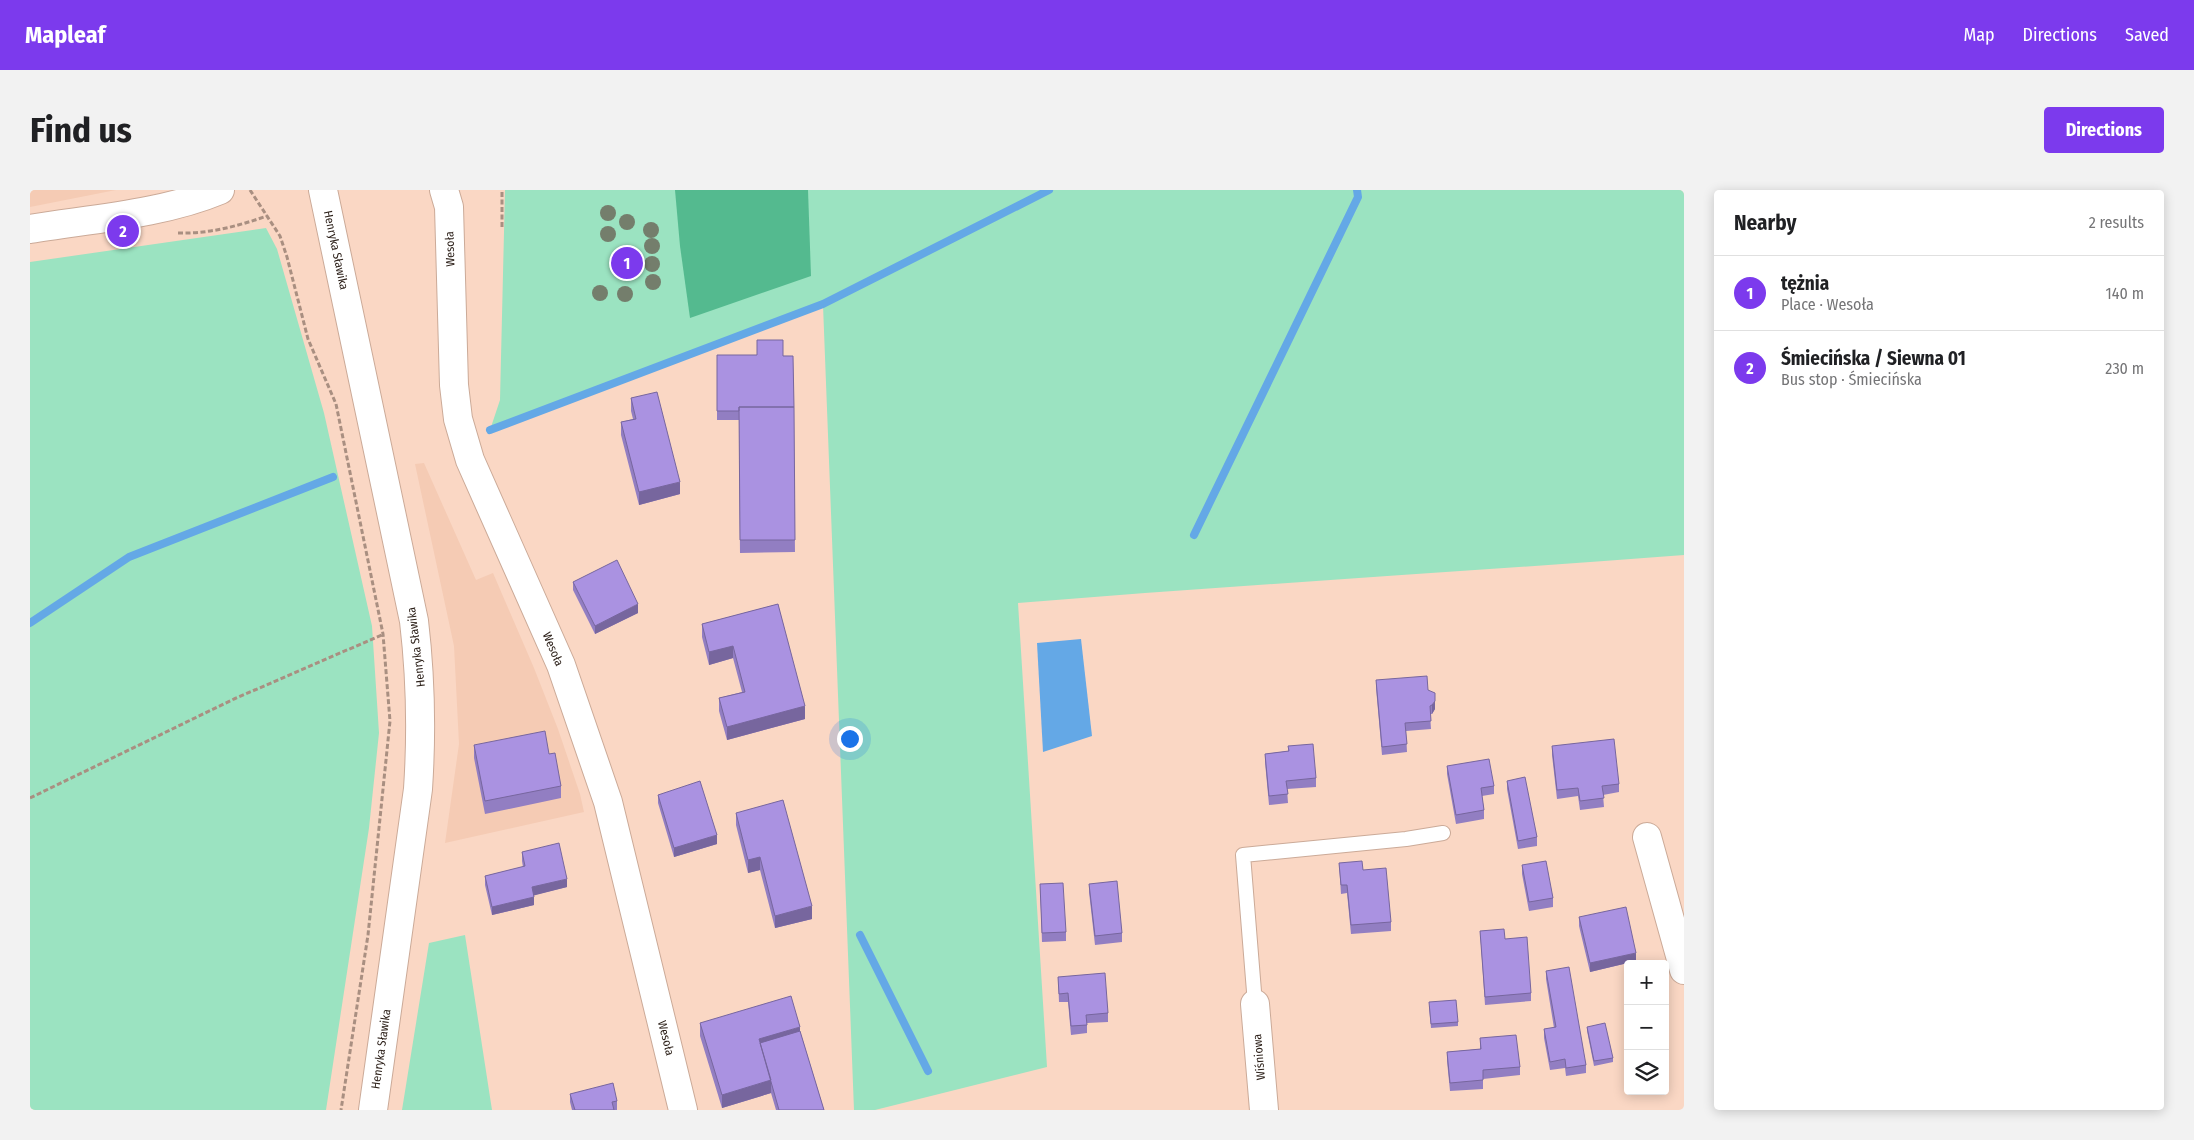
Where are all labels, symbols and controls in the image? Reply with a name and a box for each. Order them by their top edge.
text: Mapleaf [25,21,105,49]
text: Map [1963,24,1995,46]
text: Directions [2023,24,2097,46]
text: Saved [2125,24,2169,46]
button: Directions [2044,107,2164,153]
text: Find us [30,109,132,151]
street label: Henryka Sławika [321,209,351,291]
text: Nearby [1734,210,1796,236]
pin: 2 [107,212,139,250]
text: 2 results [2089,213,2144,232]
street label: Wesoła [442,231,458,267]
pin: 1 [611,244,643,282]
text: tężnia [1781,272,1829,295]
text: 1 [1747,284,1753,303]
text: 140 m [2106,284,2144,303]
text: Place · Wesoła [1781,295,1874,314]
text: Śmiecińska / Siewna 01 [1781,347,1966,370]
text: 2 [1746,359,1754,378]
text: 230 m [2105,359,2144,378]
text: Bus stop · Śmiecińska [1781,370,1922,389]
street label: Henryka Sławika [404,606,428,688]
street label: Wesoła [540,630,566,668]
your location [837,726,863,752]
map controls [1624,960,1669,1095]
button: + [1624,960,1669,1005]
button: − [1624,1005,1669,1050]
street label: Henryka Sławika [368,1008,394,1090]
street label: Wesoła [655,1019,677,1057]
street label: Wiśniowa [1250,1033,1268,1081]
button: layers [1624,1050,1669,1095]

